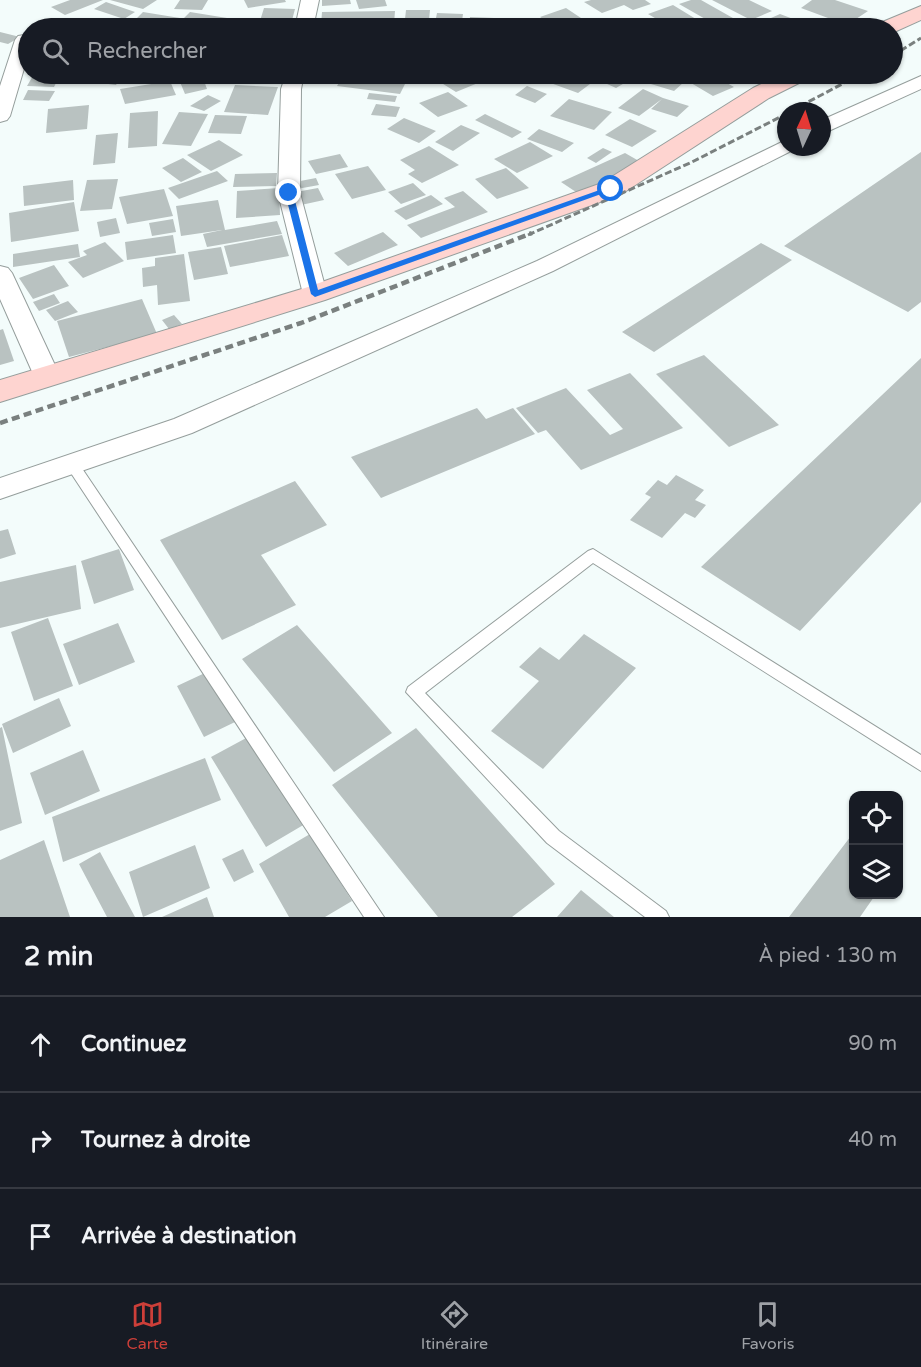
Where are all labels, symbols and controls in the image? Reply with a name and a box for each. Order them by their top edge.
search box [18,18,903,84]
icon: search [39,35,72,68]
text: Rechercher [87,38,207,64]
north arrow [777,102,831,156]
route start [597,175,623,201]
route end [275,179,301,205]
map controls [849,791,903,899]
button: locate [849,791,903,845]
button: layers [849,845,903,899]
text: 2 min [24,941,93,972]
text: À pied · 130 m [759,944,897,968]
icon: ahead [24,1028,57,1061]
text: Continuez [81,1031,186,1057]
text: 90 m [848,1032,897,1056]
icon: right [24,1124,57,1157]
text: Tournez à droite [81,1127,250,1153]
text: 40 m [848,1128,897,1152]
icon: arrive [24,1220,57,1253]
text: Arrivée à destination [81,1223,297,1249]
tab: Carte [127,1298,168,1354]
tab: Itinéraire [421,1298,488,1354]
tab: Favoris [741,1298,794,1354]

